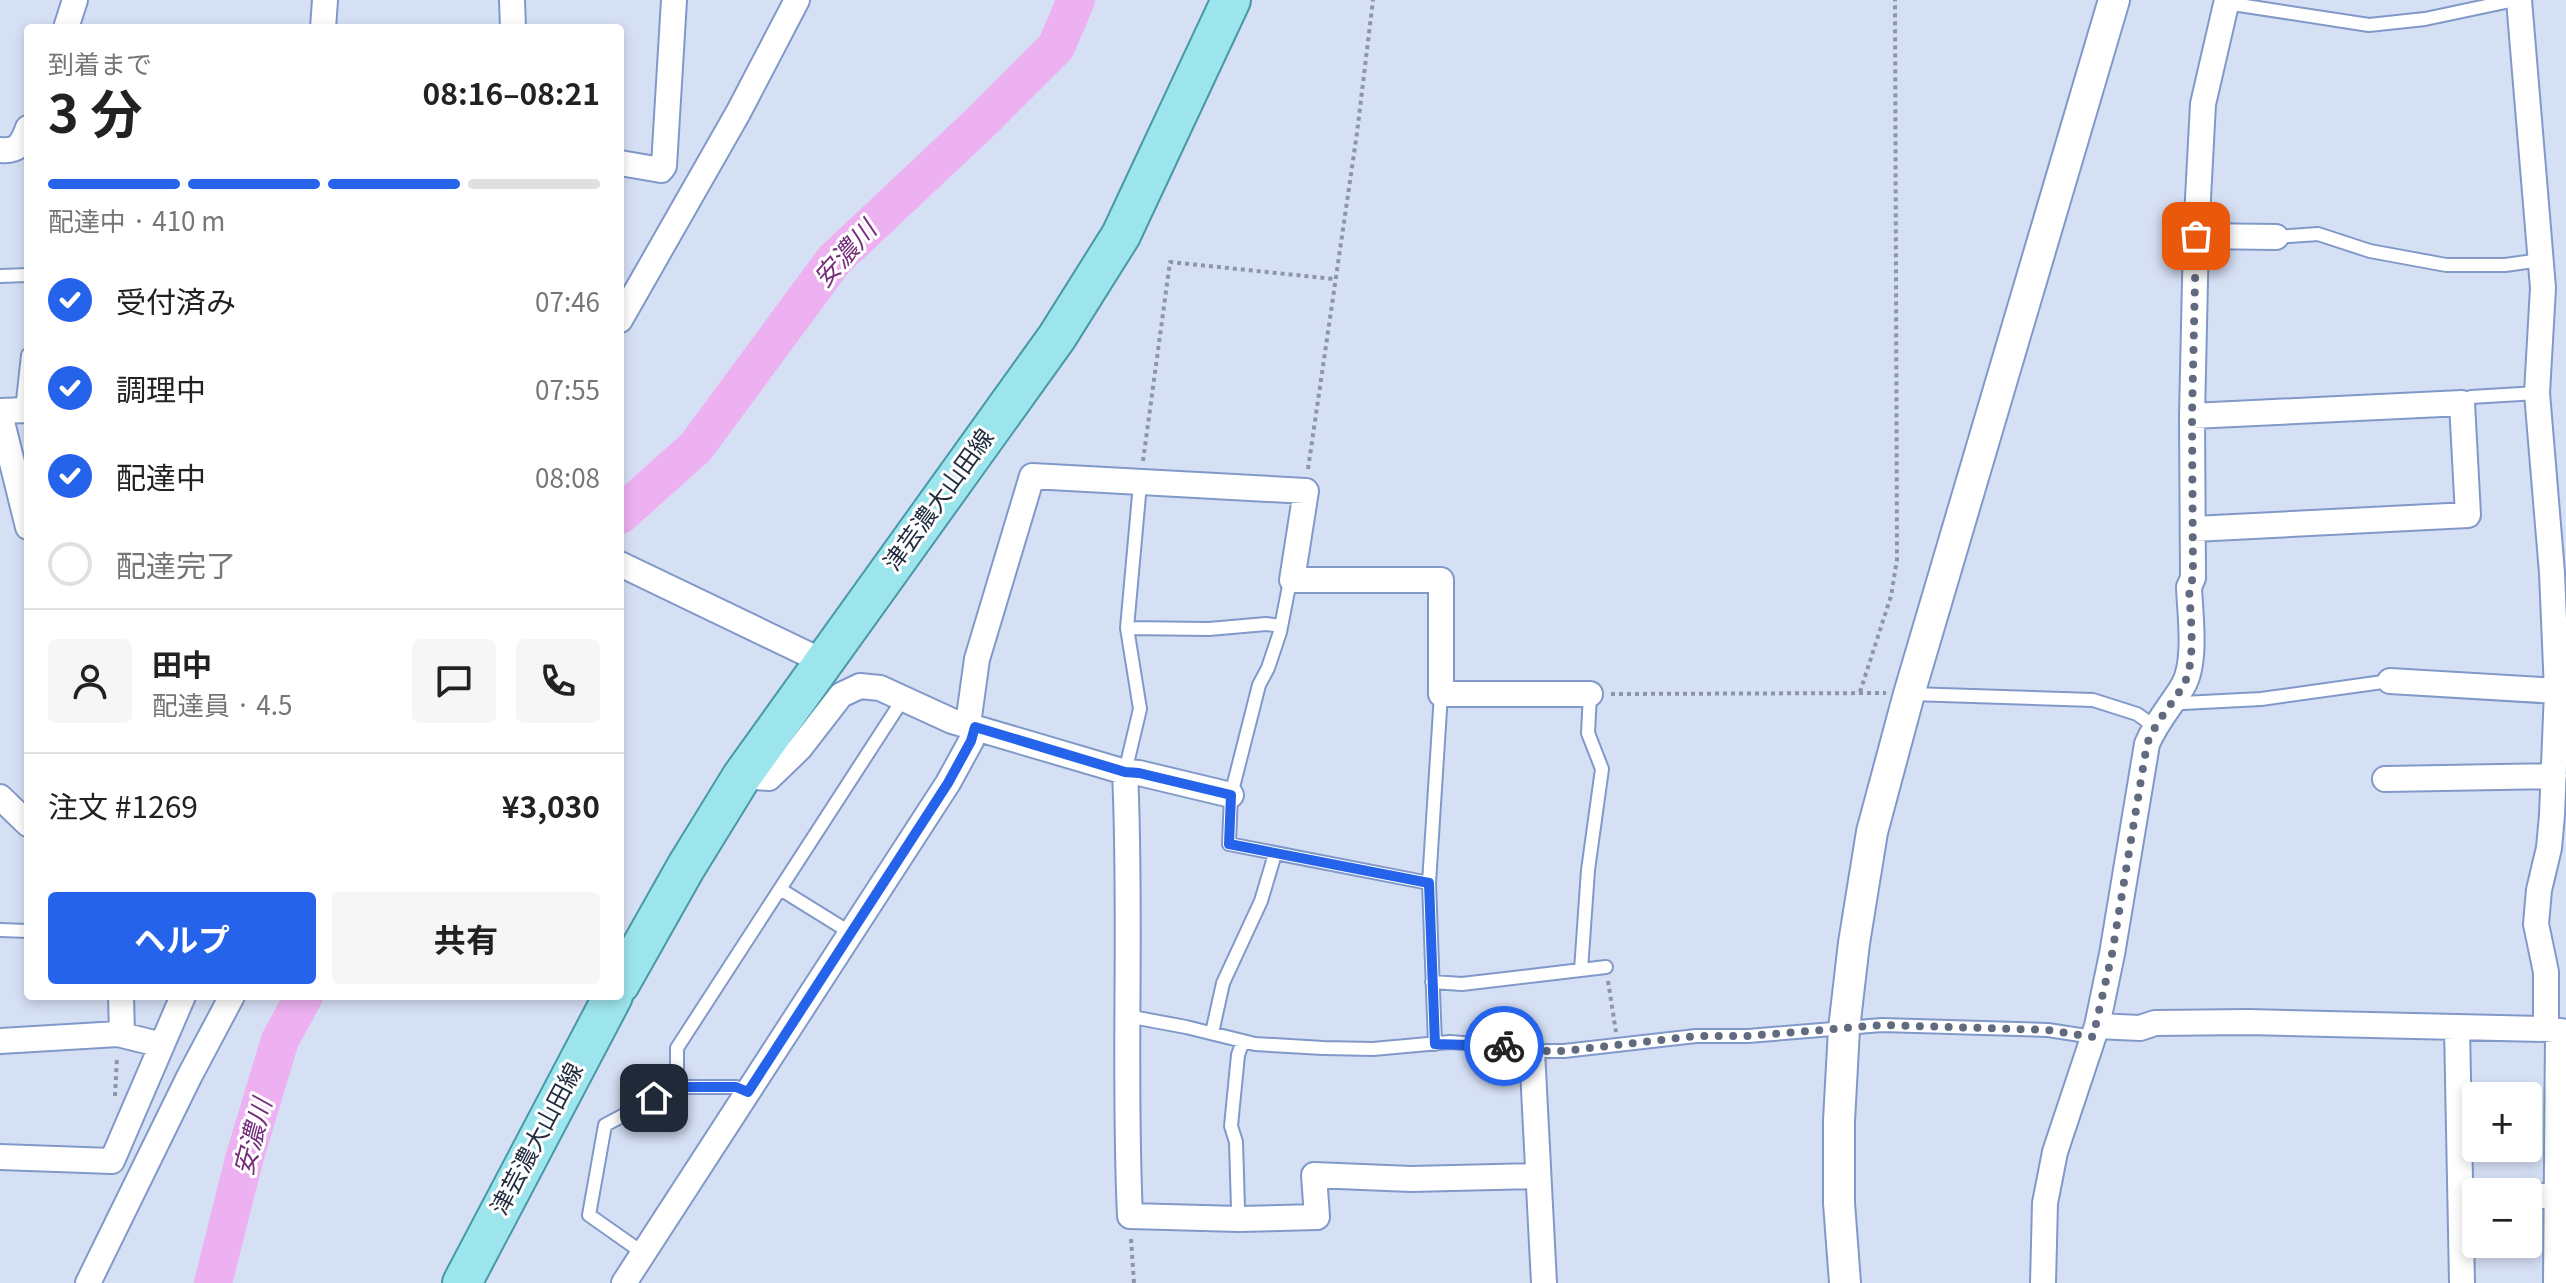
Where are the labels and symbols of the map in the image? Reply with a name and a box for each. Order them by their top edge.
pin [2162,202,2230,270]
water label: 安濃川 [803,209,885,294]
street label: 津芸濃大山田線 [873,420,1001,577]
courier [1464,1006,1544,1086]
street label: 津芸濃大山田線 [480,1055,590,1220]
pin [620,1064,688,1132]
water label: 安濃川 [223,1091,279,1179]

